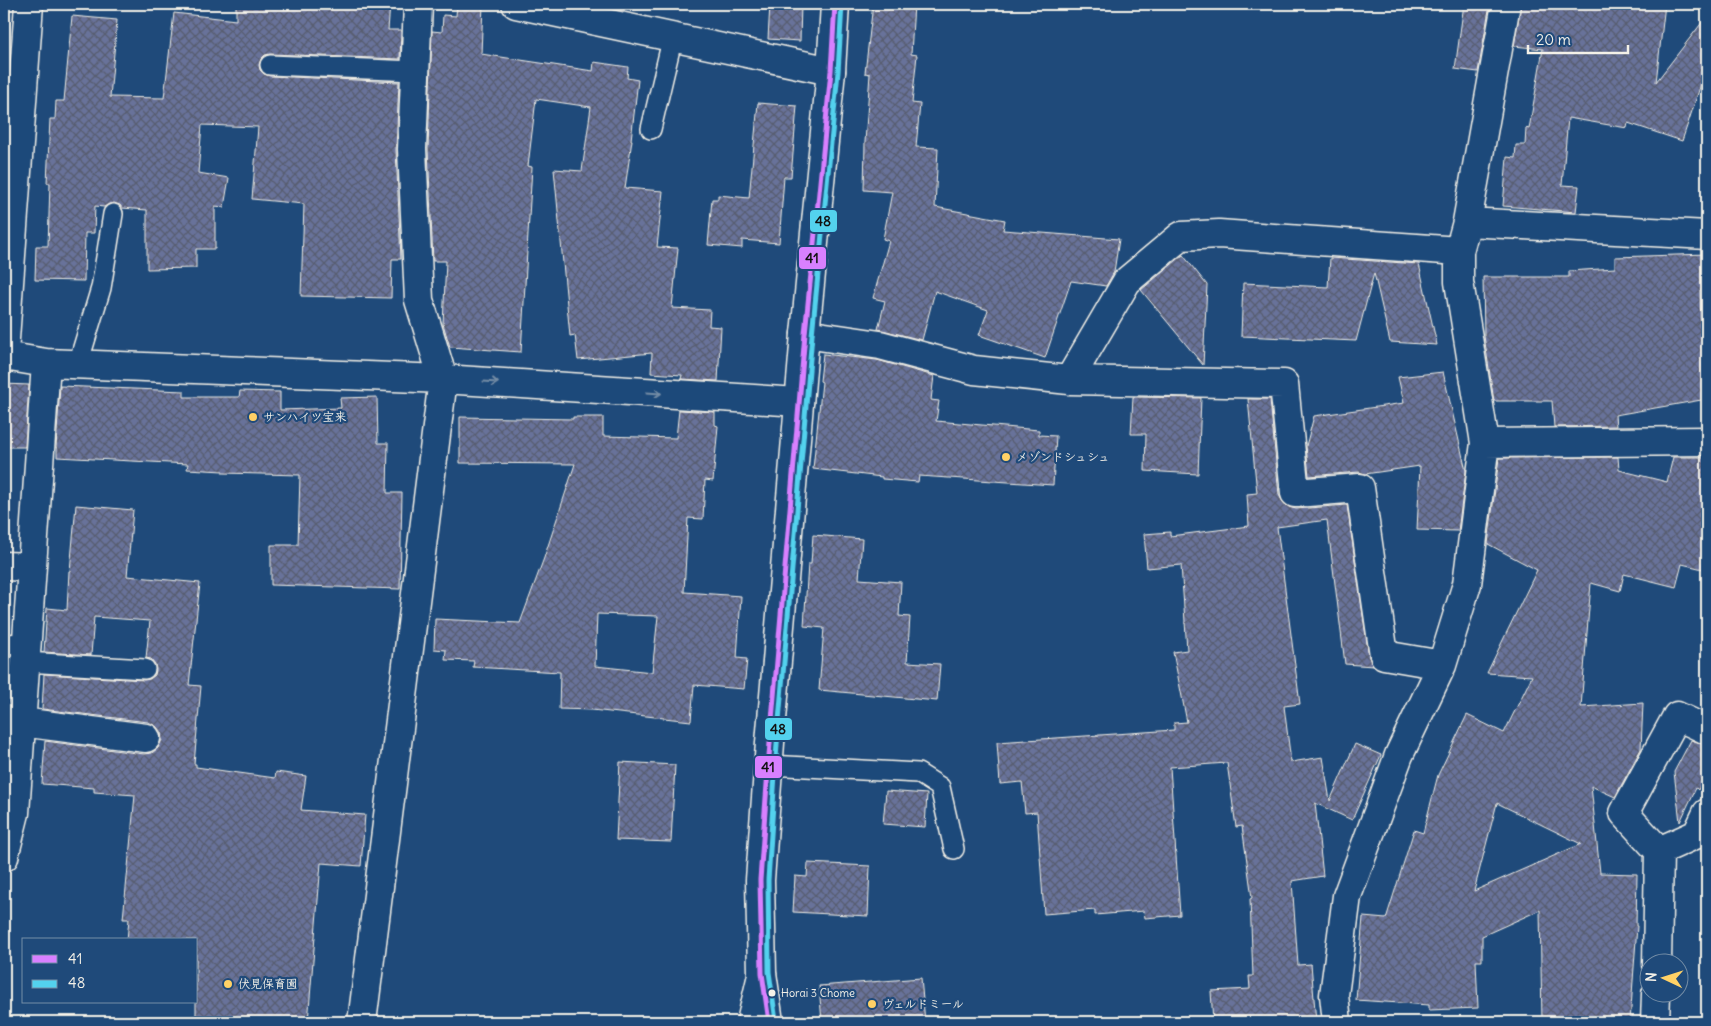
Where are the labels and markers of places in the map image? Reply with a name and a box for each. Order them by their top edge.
place label: サンハイツ宝来 [263,409,347,424]
marker: サンハイツ宝来 [247,411,259,423]
place label: メゾンドシュシュ [1016,449,1110,464]
marker: メゾンドシュシュ [1000,451,1012,463]
place label: 伏見保育園 [238,976,298,991]
marker: 伏見保育園 [222,978,234,990]
place label: Horai 3 Chome [781,986,855,1000]
marker: Horai 3 Chome [767,988,777,998]
place label: ヴェルドミール [882,996,964,1011]
marker: ヴェルドミール [866,998,878,1010]

